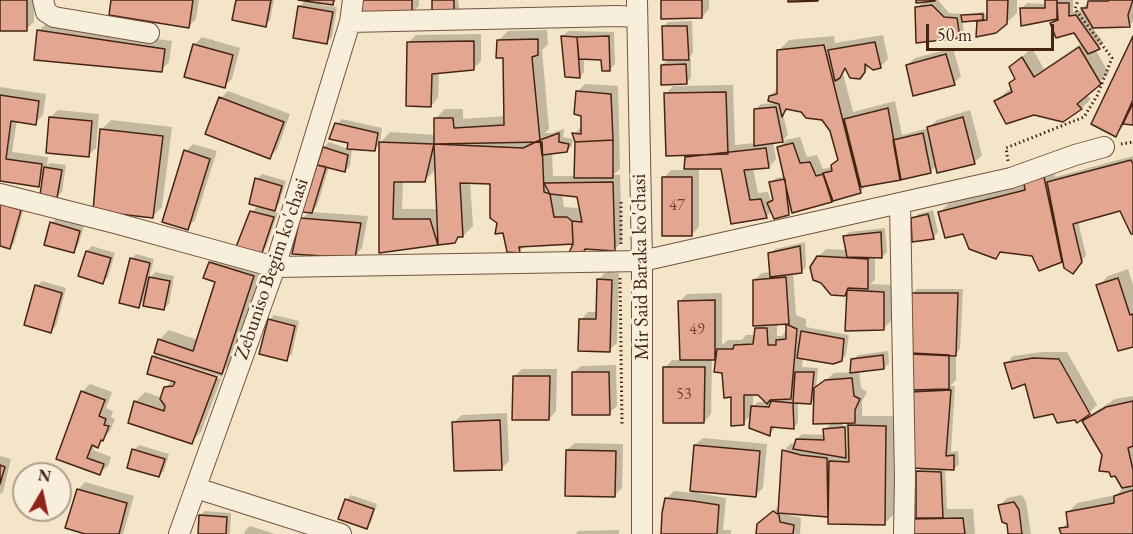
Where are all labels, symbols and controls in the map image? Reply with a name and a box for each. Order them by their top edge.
scale bar [929,12,1056,50]
text: 50 m [937,23,972,46]
street label: Mir Said Baraka ko'chasi [627,173,655,361]
street label: Zebuniso Begim ko'chasi [230,175,314,363]
house number: 47 [669,196,685,216]
house number: 49 [689,320,705,340]
house number: 53 [676,385,692,405]
north arrow [12,462,72,522]
text: N [37,464,53,487]

